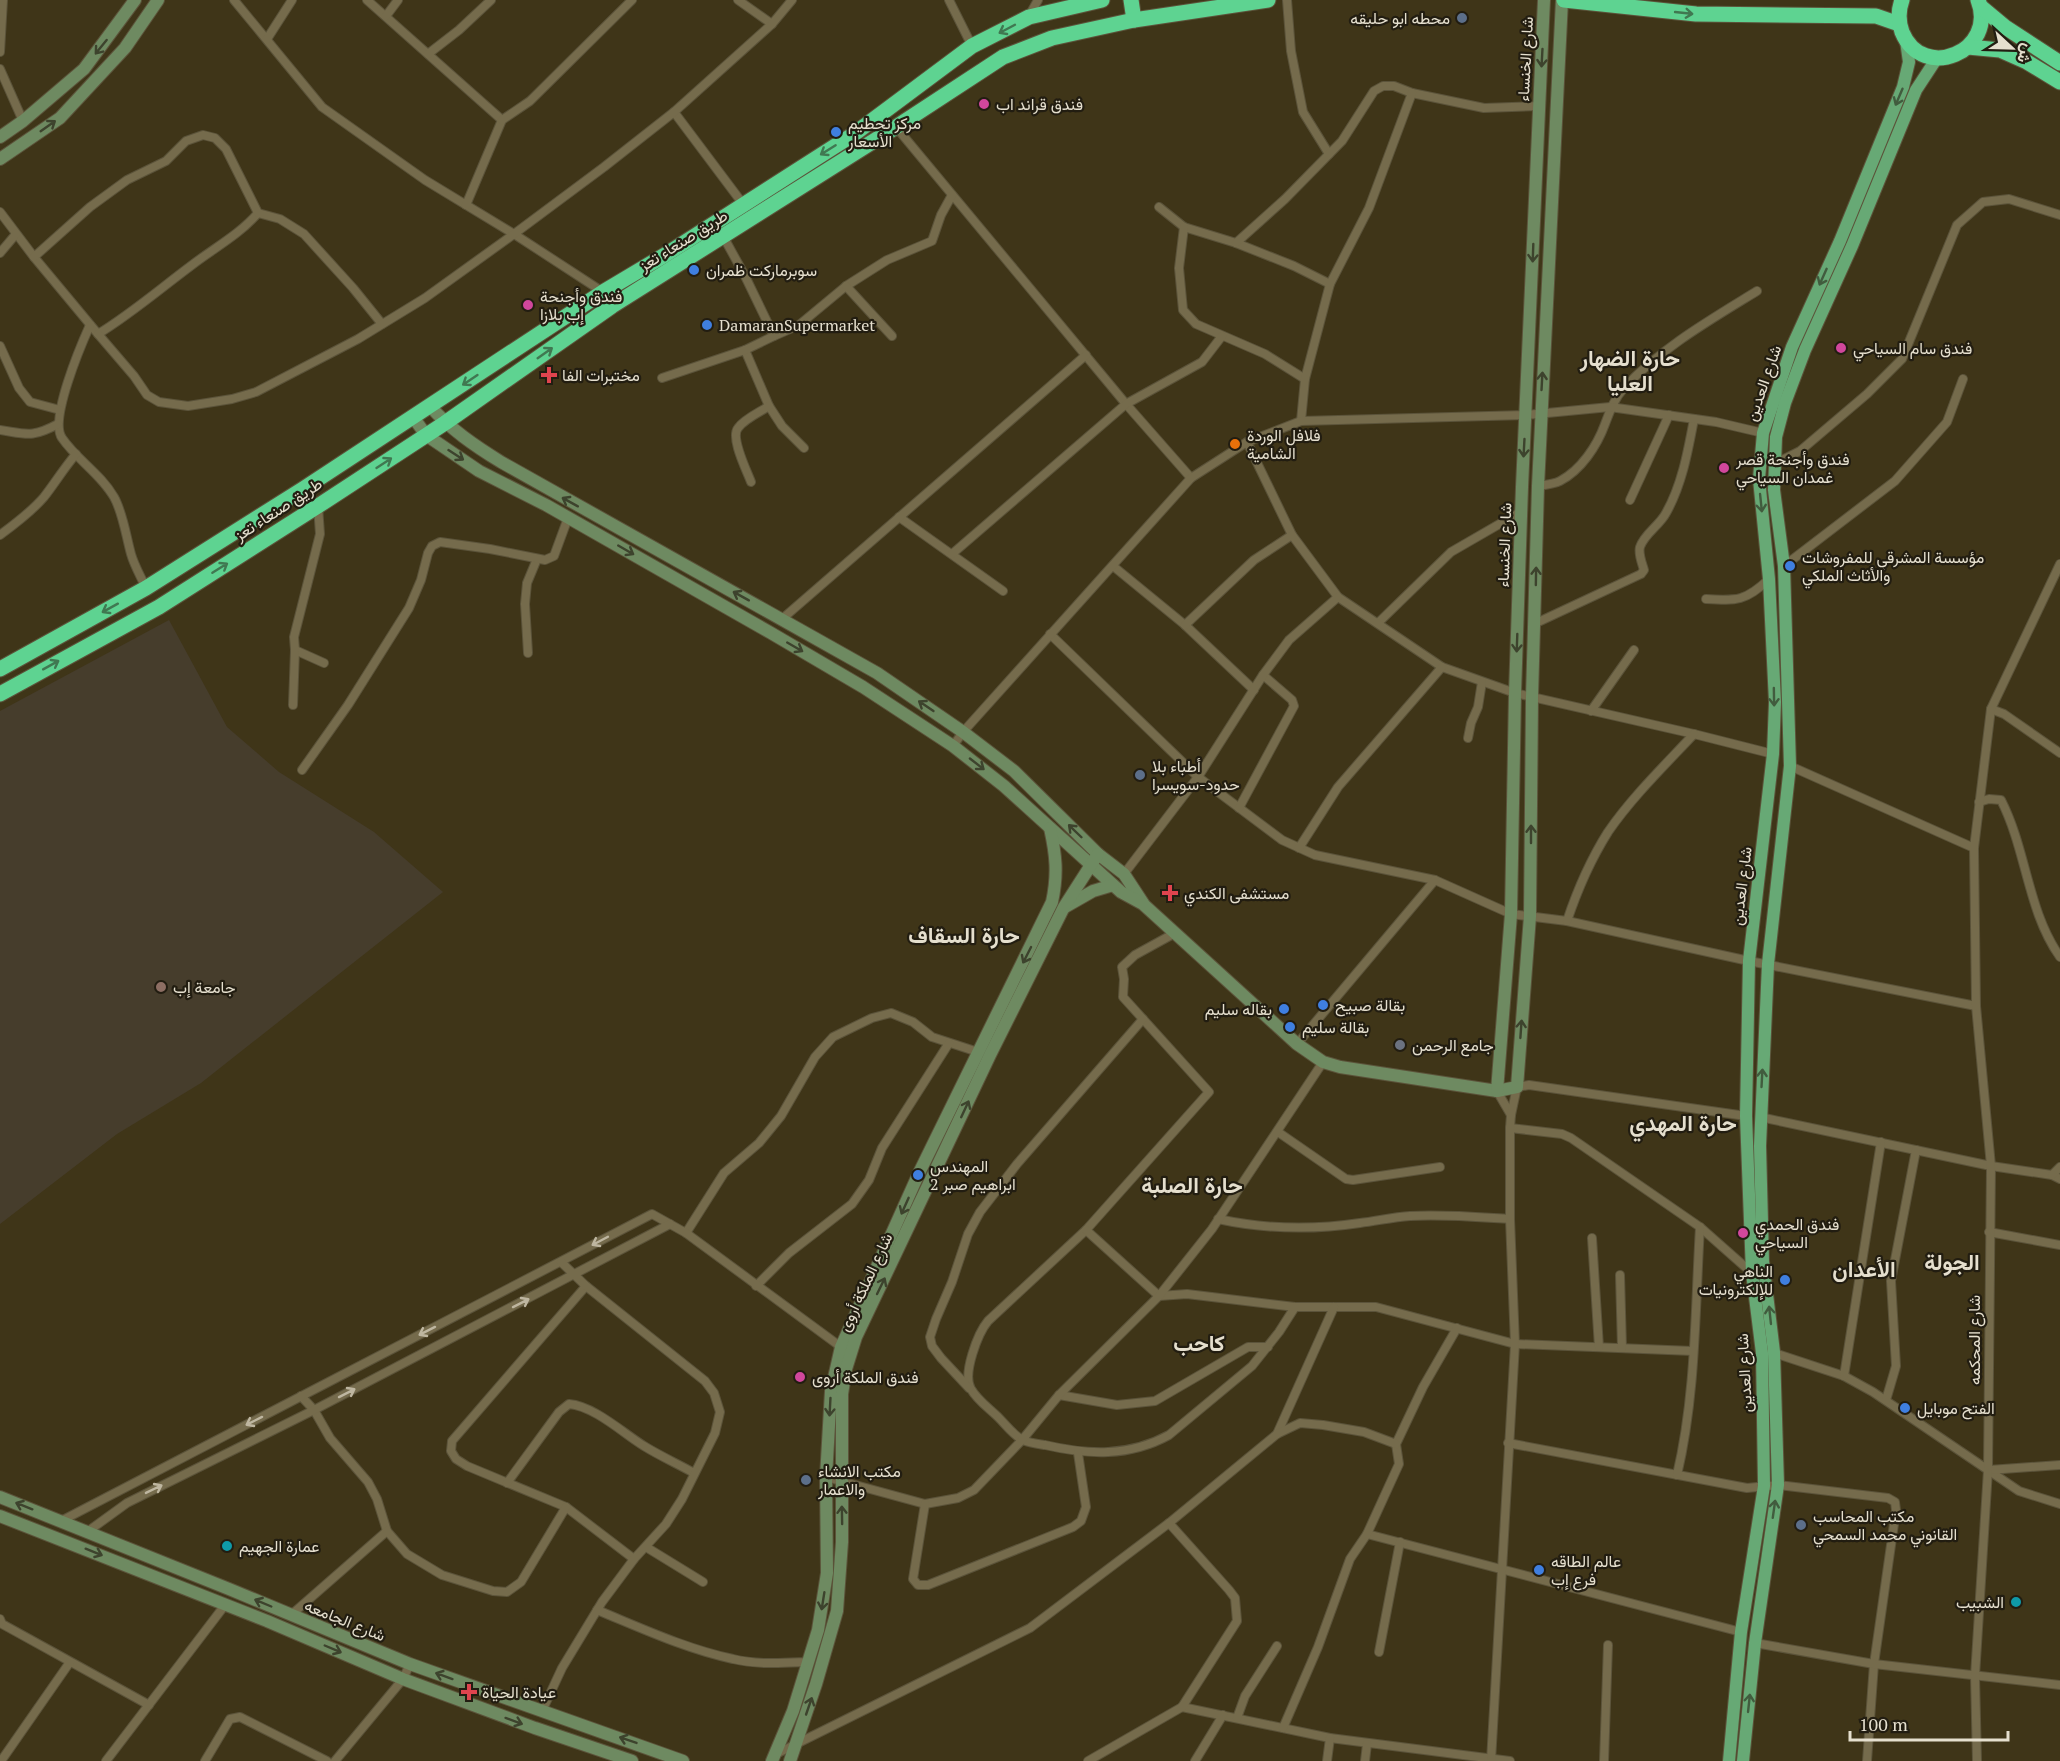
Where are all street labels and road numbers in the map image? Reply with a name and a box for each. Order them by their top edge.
street label: شارع الخنساء [1512,16,1539,102]
street label: طريق صنعاء تعز [634,204,731,276]
street label: شارع العدين [1740,342,1787,424]
street label: طريق صنعاء تعز [229,472,326,546]
street label: شارع الخنساء [1492,502,1517,588]
street label: شارع العدين [1725,845,1758,927]
street label: شارع الملكة أروى [833,1229,898,1335]
street label: شارع المحكمه [1963,1295,1986,1385]
street label: شارع العدين [1731,1333,1758,1413]
street label: شارع الجامعه [301,1594,389,1647]

